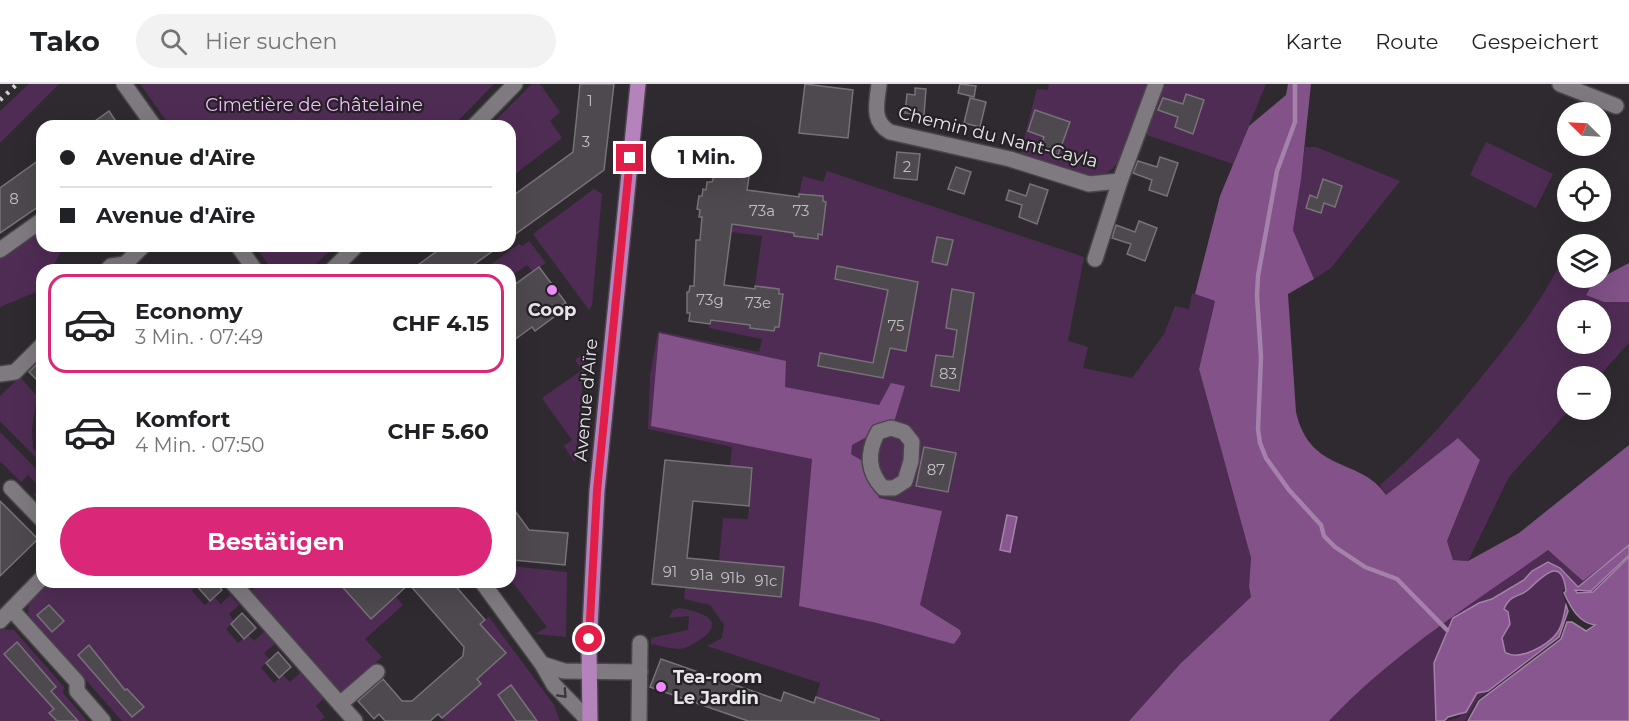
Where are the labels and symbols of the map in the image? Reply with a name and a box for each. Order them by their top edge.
house number: 1 [587,91,593,110]
park label: Cimetière de Châtelaine [205,94,423,116]
street label: Chemin du Nant-Cayla [896,101,1100,173]
north arrow [1557,102,1611,156]
house number: 3 [582,132,590,151]
callout: 1 Min. [651,137,762,179]
route end [616,144,643,171]
house number: 2 [903,157,911,176]
house number: 8 [9,189,19,208]
house number: 73a [749,201,775,220]
house number: 73 [792,201,810,220]
marker: Coop [545,283,559,297]
house number: 73g [696,290,724,309]
house number: 73e [745,293,771,312]
place label: Coop [528,299,576,321]
house number: 75 [887,316,905,335]
street label: Avenue d'Aïre [570,338,602,462]
house number: 83 [939,364,957,383]
house number: 87 [927,460,945,479]
house number: 91 [663,562,677,581]
house number: 91a [690,565,714,584]
house number: 91b [721,568,745,587]
house number: 91c [755,571,778,590]
route start [575,625,602,652]
place label: Tea-room Le Jardin [673,666,762,709]
marker: Tea-room Le Jardin [654,680,668,694]
one-way arrow [555,687,566,698]

